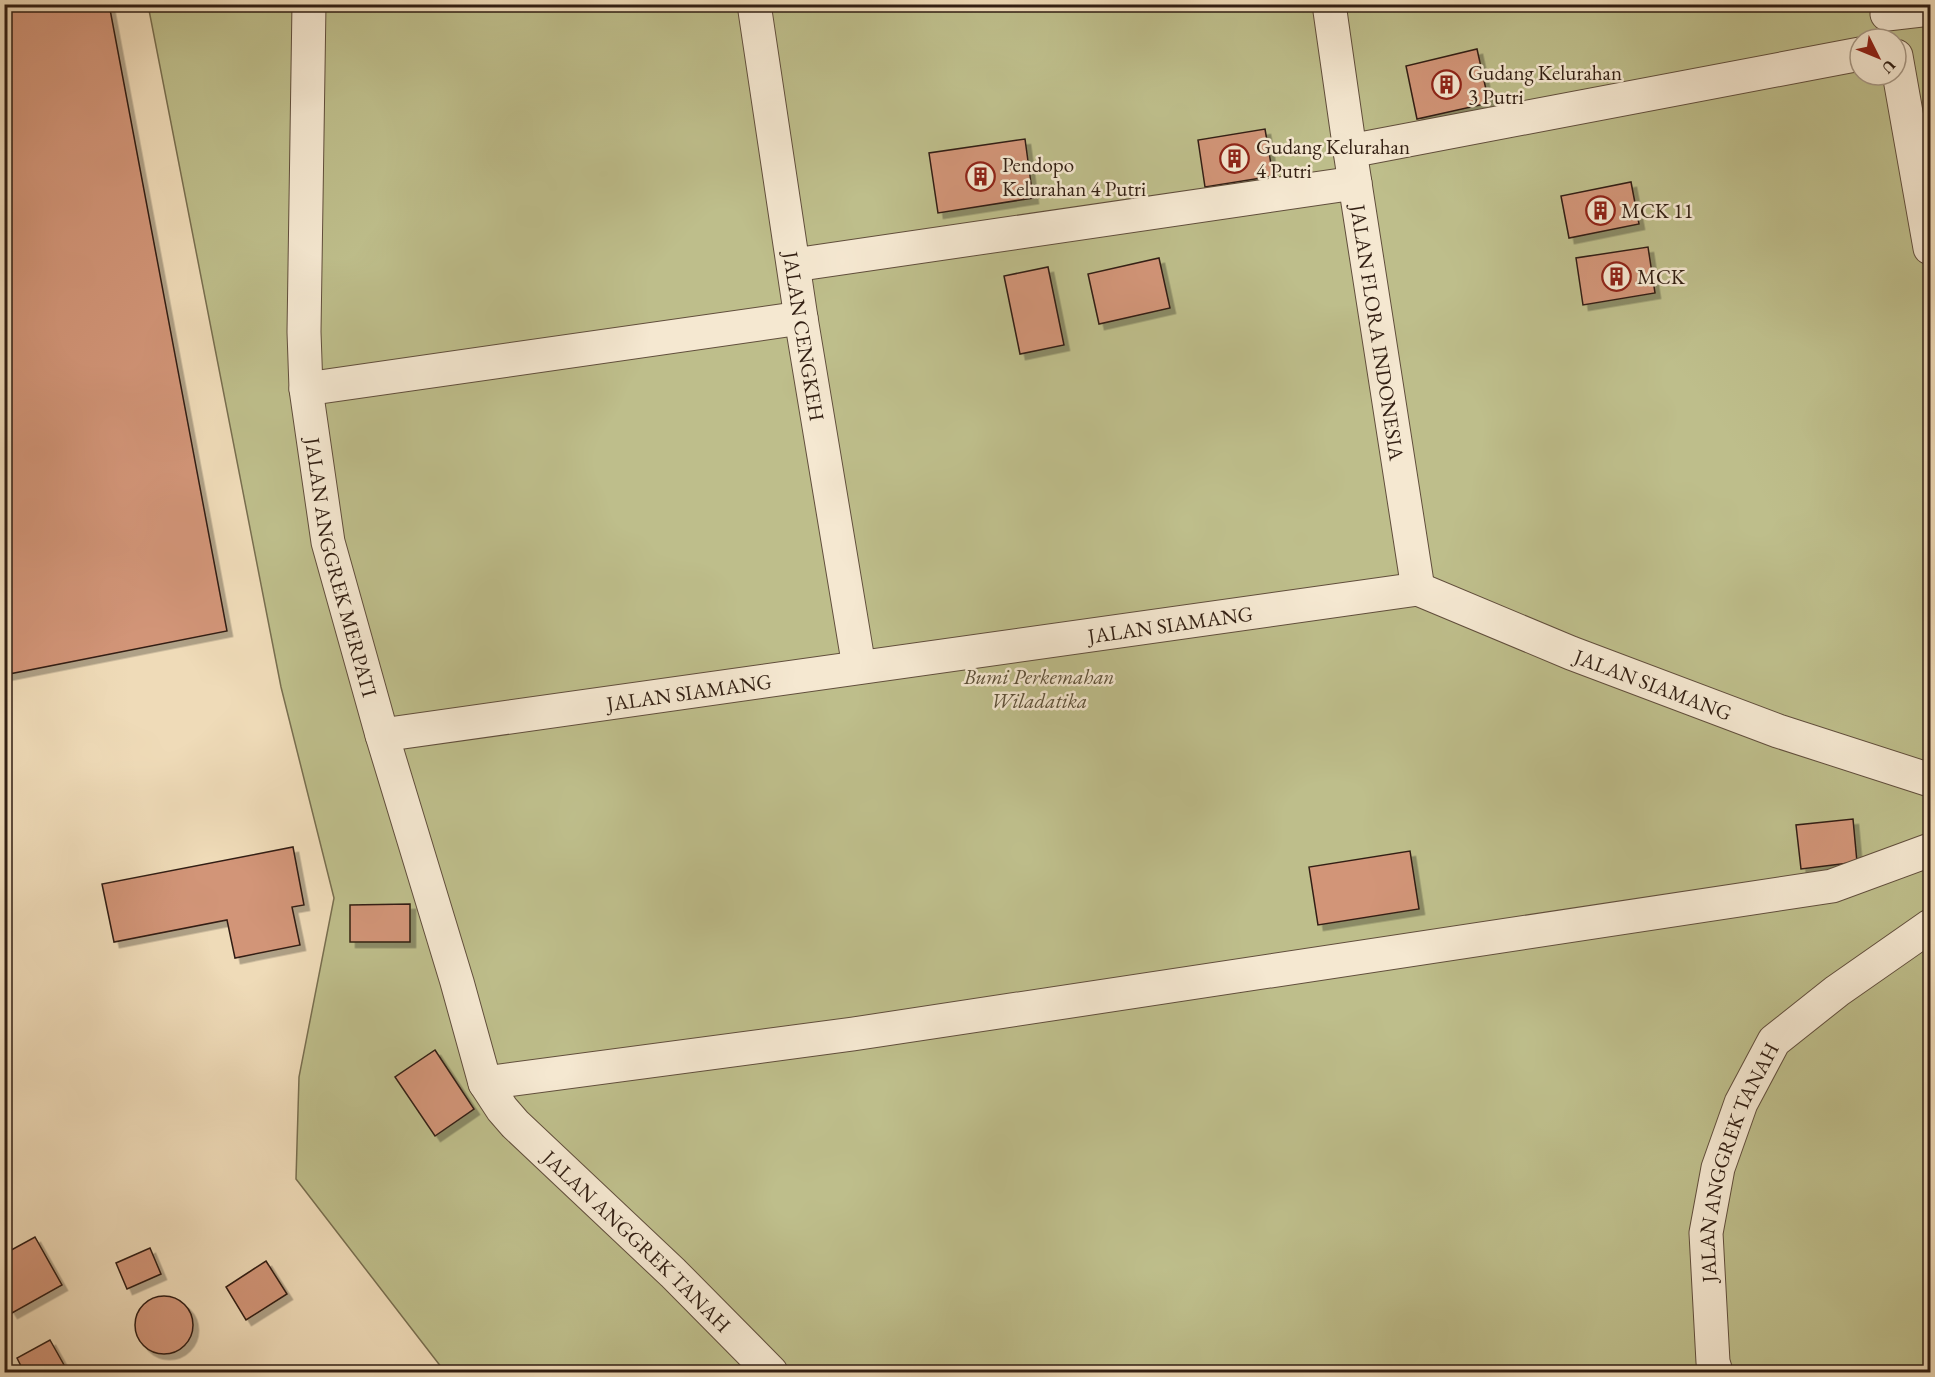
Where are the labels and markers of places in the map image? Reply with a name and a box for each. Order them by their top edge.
place label: Gudang Kelurahan 3 Putri [1468,59,1622,110]
building icon: Gudang Kelurahan 3 Putri [1431,68,1463,100]
place label: Gudang Kelurahan 4 Putri [1256,133,1410,184]
building icon: Gudang Kelurahan 4 Putri [1219,142,1251,174]
place label: Pendopo Kelurahan 4 Putri [1002,151,1146,202]
building icon: Pendopo Kelurahan 4 Putri [965,160,997,192]
building icon: MCK 11 [1584,194,1616,226]
place label: MCK 11 [1621,197,1694,224]
building icon: MCK [1600,260,1632,292]
place label: MCK [1637,263,1686,290]

